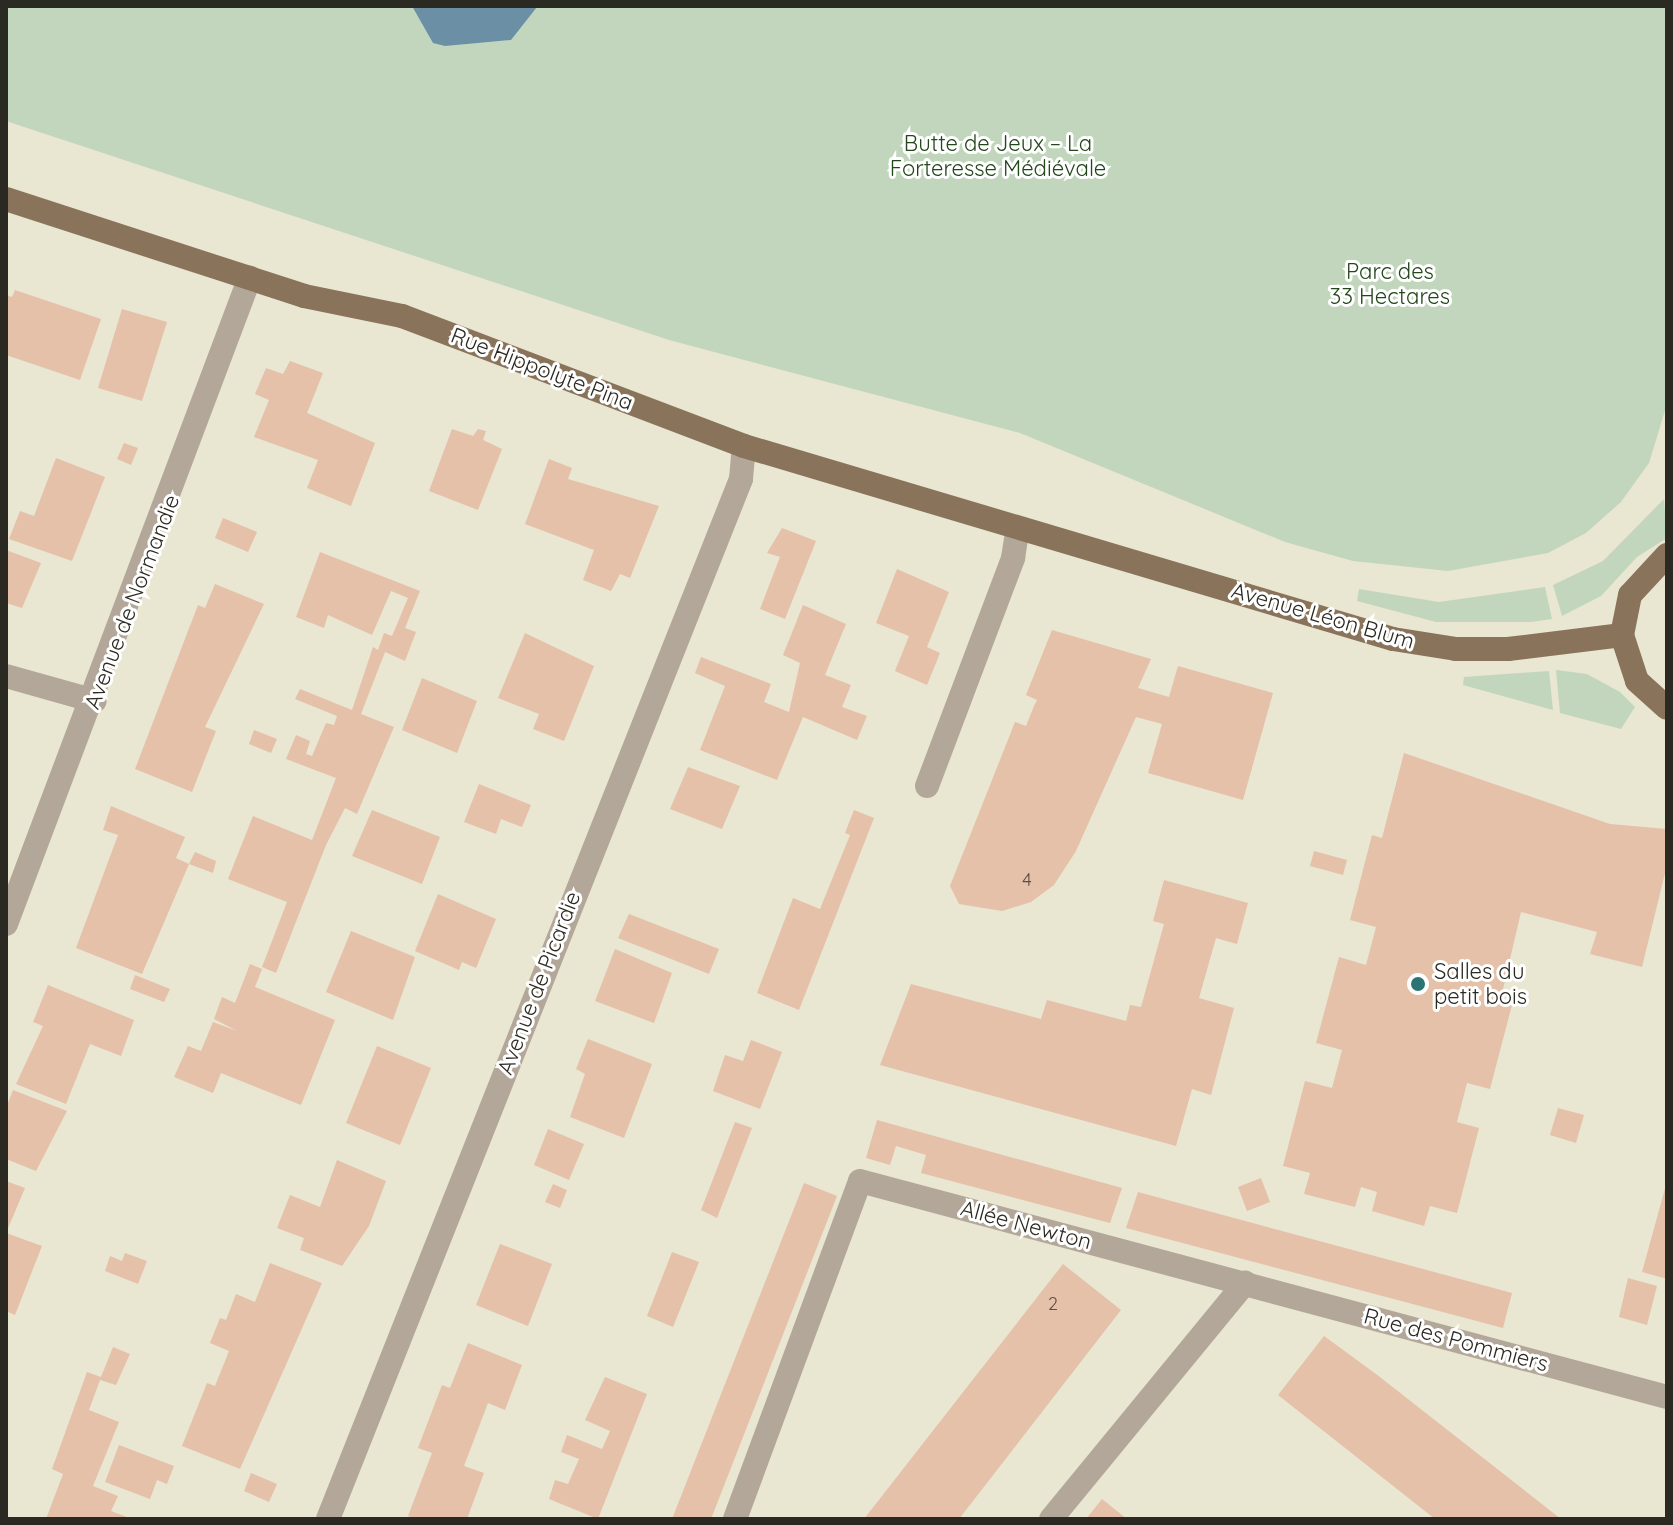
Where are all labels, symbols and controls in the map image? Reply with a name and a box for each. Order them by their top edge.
park label: Butte de Jeux – La Forteresse Médiévale [890,130,1106,182]
park label: Parc des 33 Hectares [1330,258,1450,310]
street label: Rue Hippolyte Pina [447,322,637,416]
street label: Avenue de Normandie [79,491,185,713]
street label: Avenue Léon Blum [1228,577,1418,655]
house number: 4 [1022,869,1032,891]
street label: Avenue de Picardie [492,888,586,1078]
place label: Salles du petit bois [1434,958,1527,1010]
marker: Salles du petit bois [1409,975,1427,993]
street label: Allée Newton [958,1195,1094,1255]
house number: 2 [1048,1293,1058,1315]
street label: Rue des Pommiers [1361,1303,1551,1377]

